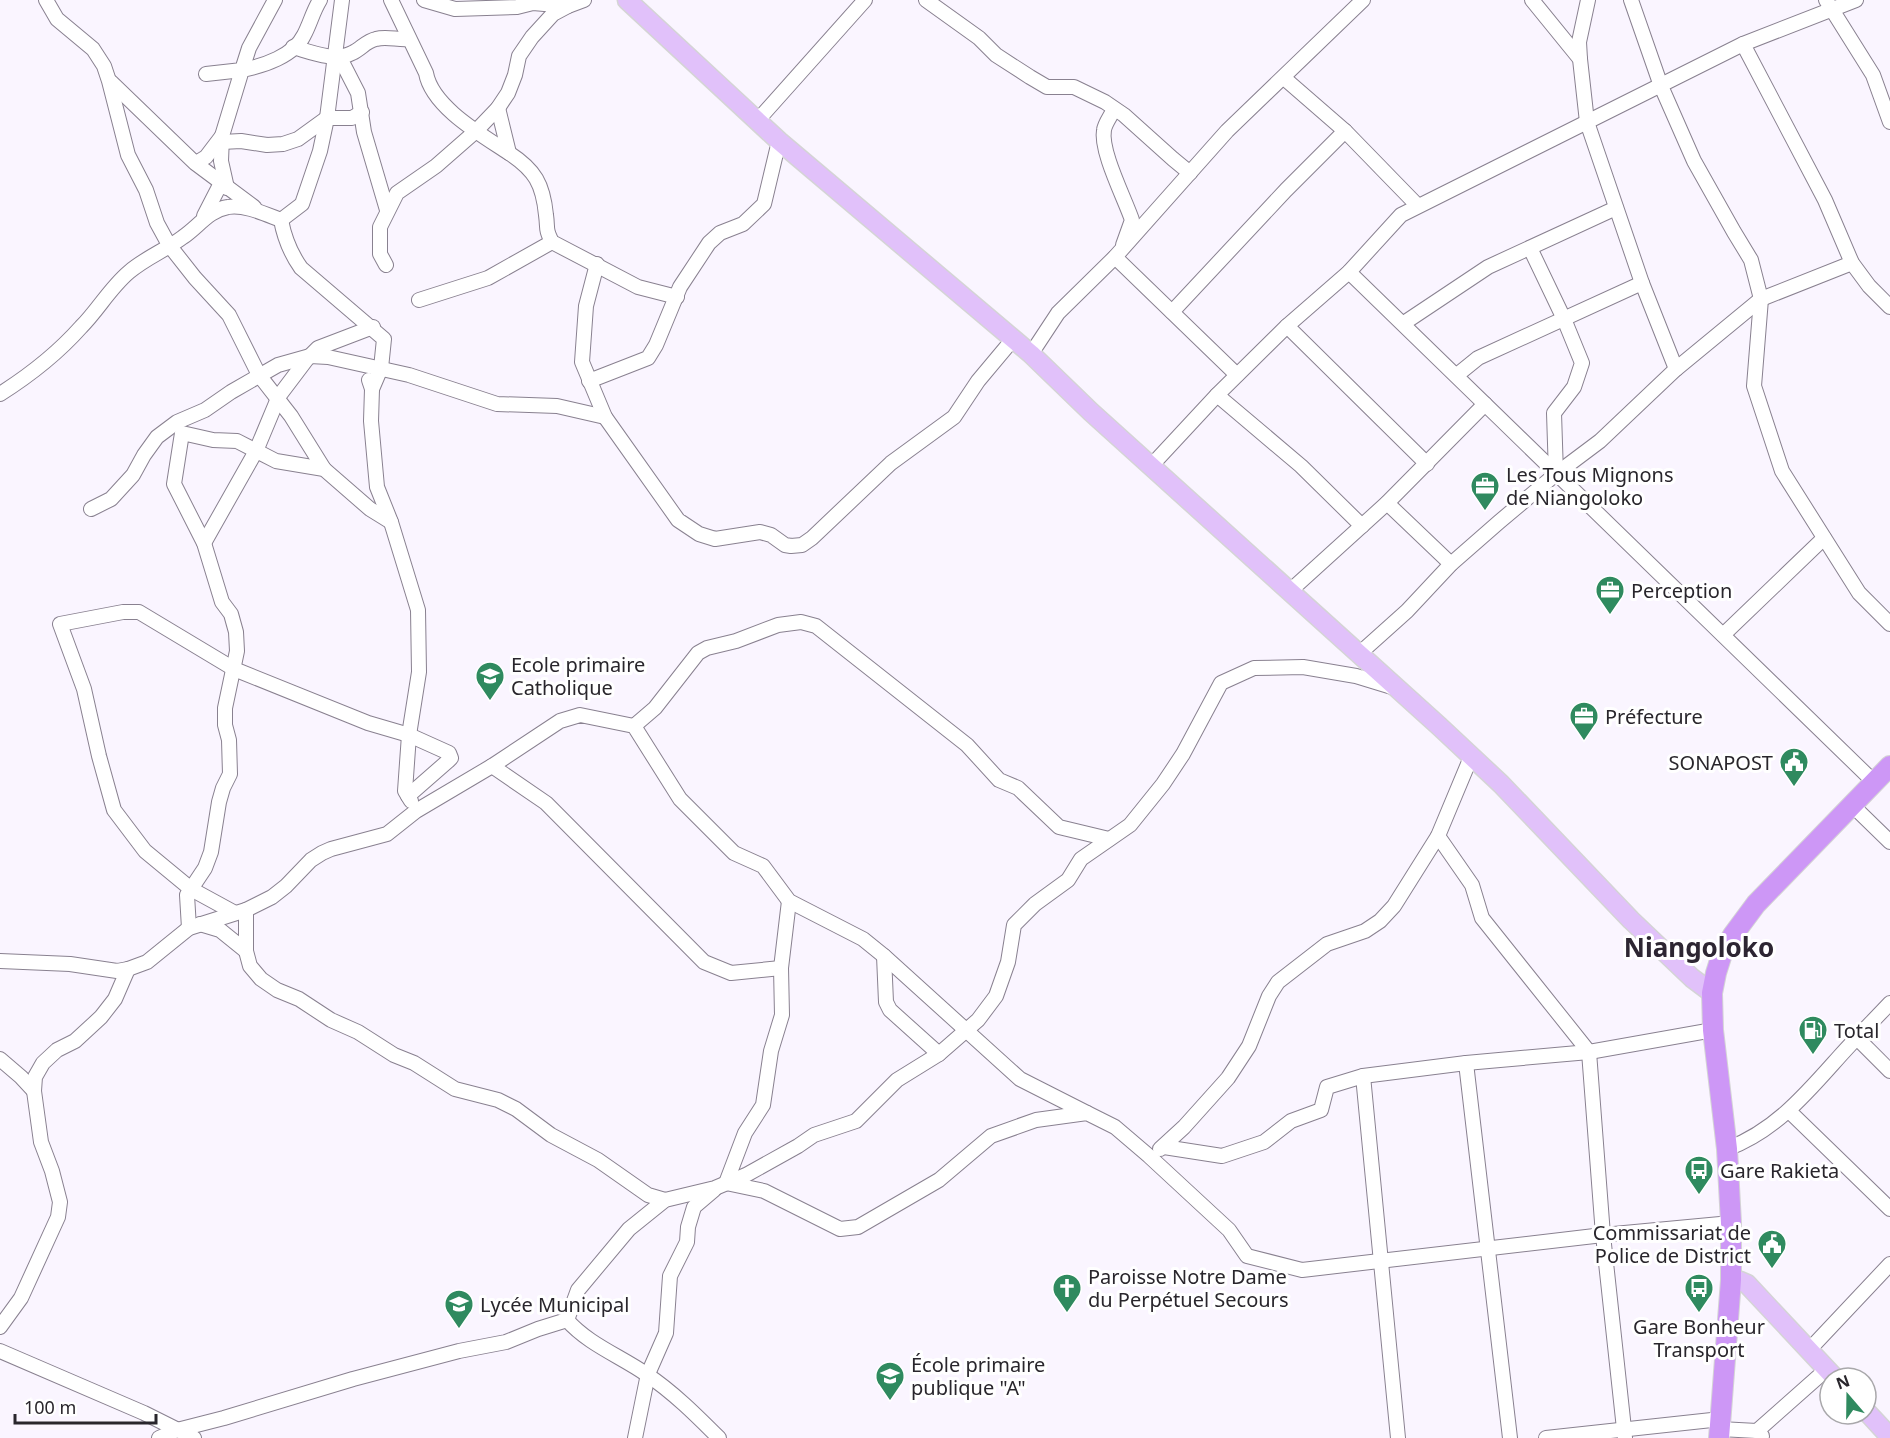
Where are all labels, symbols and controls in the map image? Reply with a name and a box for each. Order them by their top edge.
place label: Les Tous Mignons de Niangoloko [1506,461,1674,511]
office icon: Les Tous Mignons de Niangoloko [1469,470,1501,512]
office icon: Perception [1594,574,1626,616]
place label: Perception [1631,577,1732,604]
place label: Ecole primaire Catholique [511,651,645,701]
school or university icon: Ecole primaire Catholique [474,660,506,702]
office icon: Préfecture [1568,700,1600,742]
place label: Préfecture [1605,703,1703,730]
public building icon: SONAPOST [1778,746,1810,788]
place label: SONAPOST [1669,749,1773,776]
district label: Niangoloko [1624,929,1774,965]
fuel station icon: Total [1797,1014,1829,1056]
place label: Total [1834,1017,1879,1044]
bus stop icon: Gare Rakieta [1683,1154,1715,1196]
place label: Gare Rakieta [1720,1157,1839,1184]
place label: Commissariat de Police de District [1593,1219,1751,1269]
public building icon: Commissariat de Police de District [1756,1228,1788,1270]
place label: Paroisse Notre Dame du Perpétuel Secours [1088,1263,1288,1313]
church icon: Paroisse Notre Dame du Perpétuel Secours [1051,1272,1083,1314]
bus stop icon: Gare Bonheur Transport [1683,1272,1715,1314]
school or university icon: Lycée Municipal [443,1288,475,1330]
place label: Lycée Municipal [480,1291,630,1318]
place label: Gare Bonheur Transport [1633,1313,1765,1363]
place label: École primaire publique "A" [911,1351,1045,1401]
school or university icon: École primaire publique "A" [874,1360,906,1402]
north arrow [1818,1366,1878,1426]
text: N [1833,1369,1853,1394]
scale bar [15,1387,156,1425]
text: 100 m [24,1395,76,1419]

